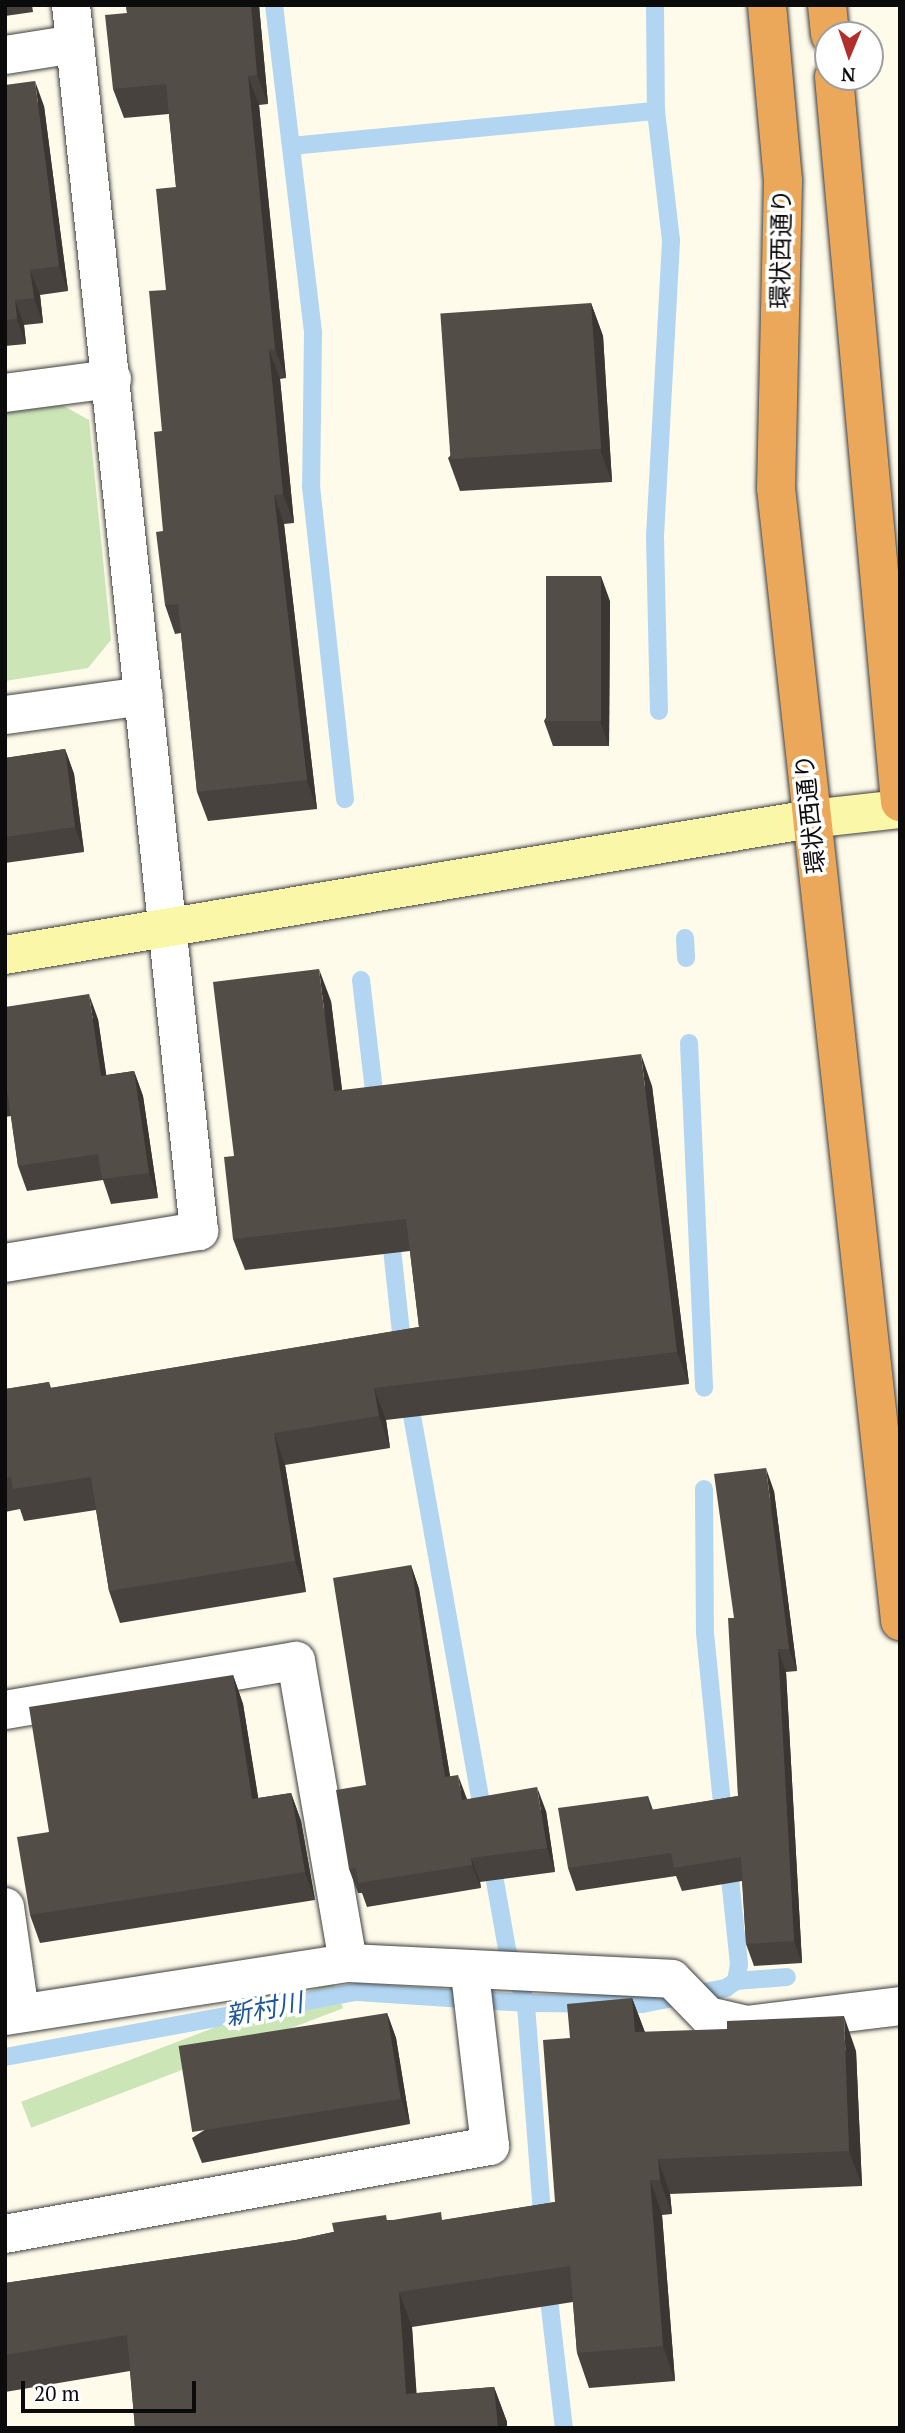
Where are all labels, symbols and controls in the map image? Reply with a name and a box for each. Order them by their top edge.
north arrow [814,21,884,91]
text: N [841,63,856,88]
street label: 環状西通り [766,189,796,309]
street label: 環状西通り [789,753,831,875]
water label: 新村川 [223,1986,305,2032]
scale bar [24,2366,200,2410]
text: 20 m [34,2379,80,2407]

